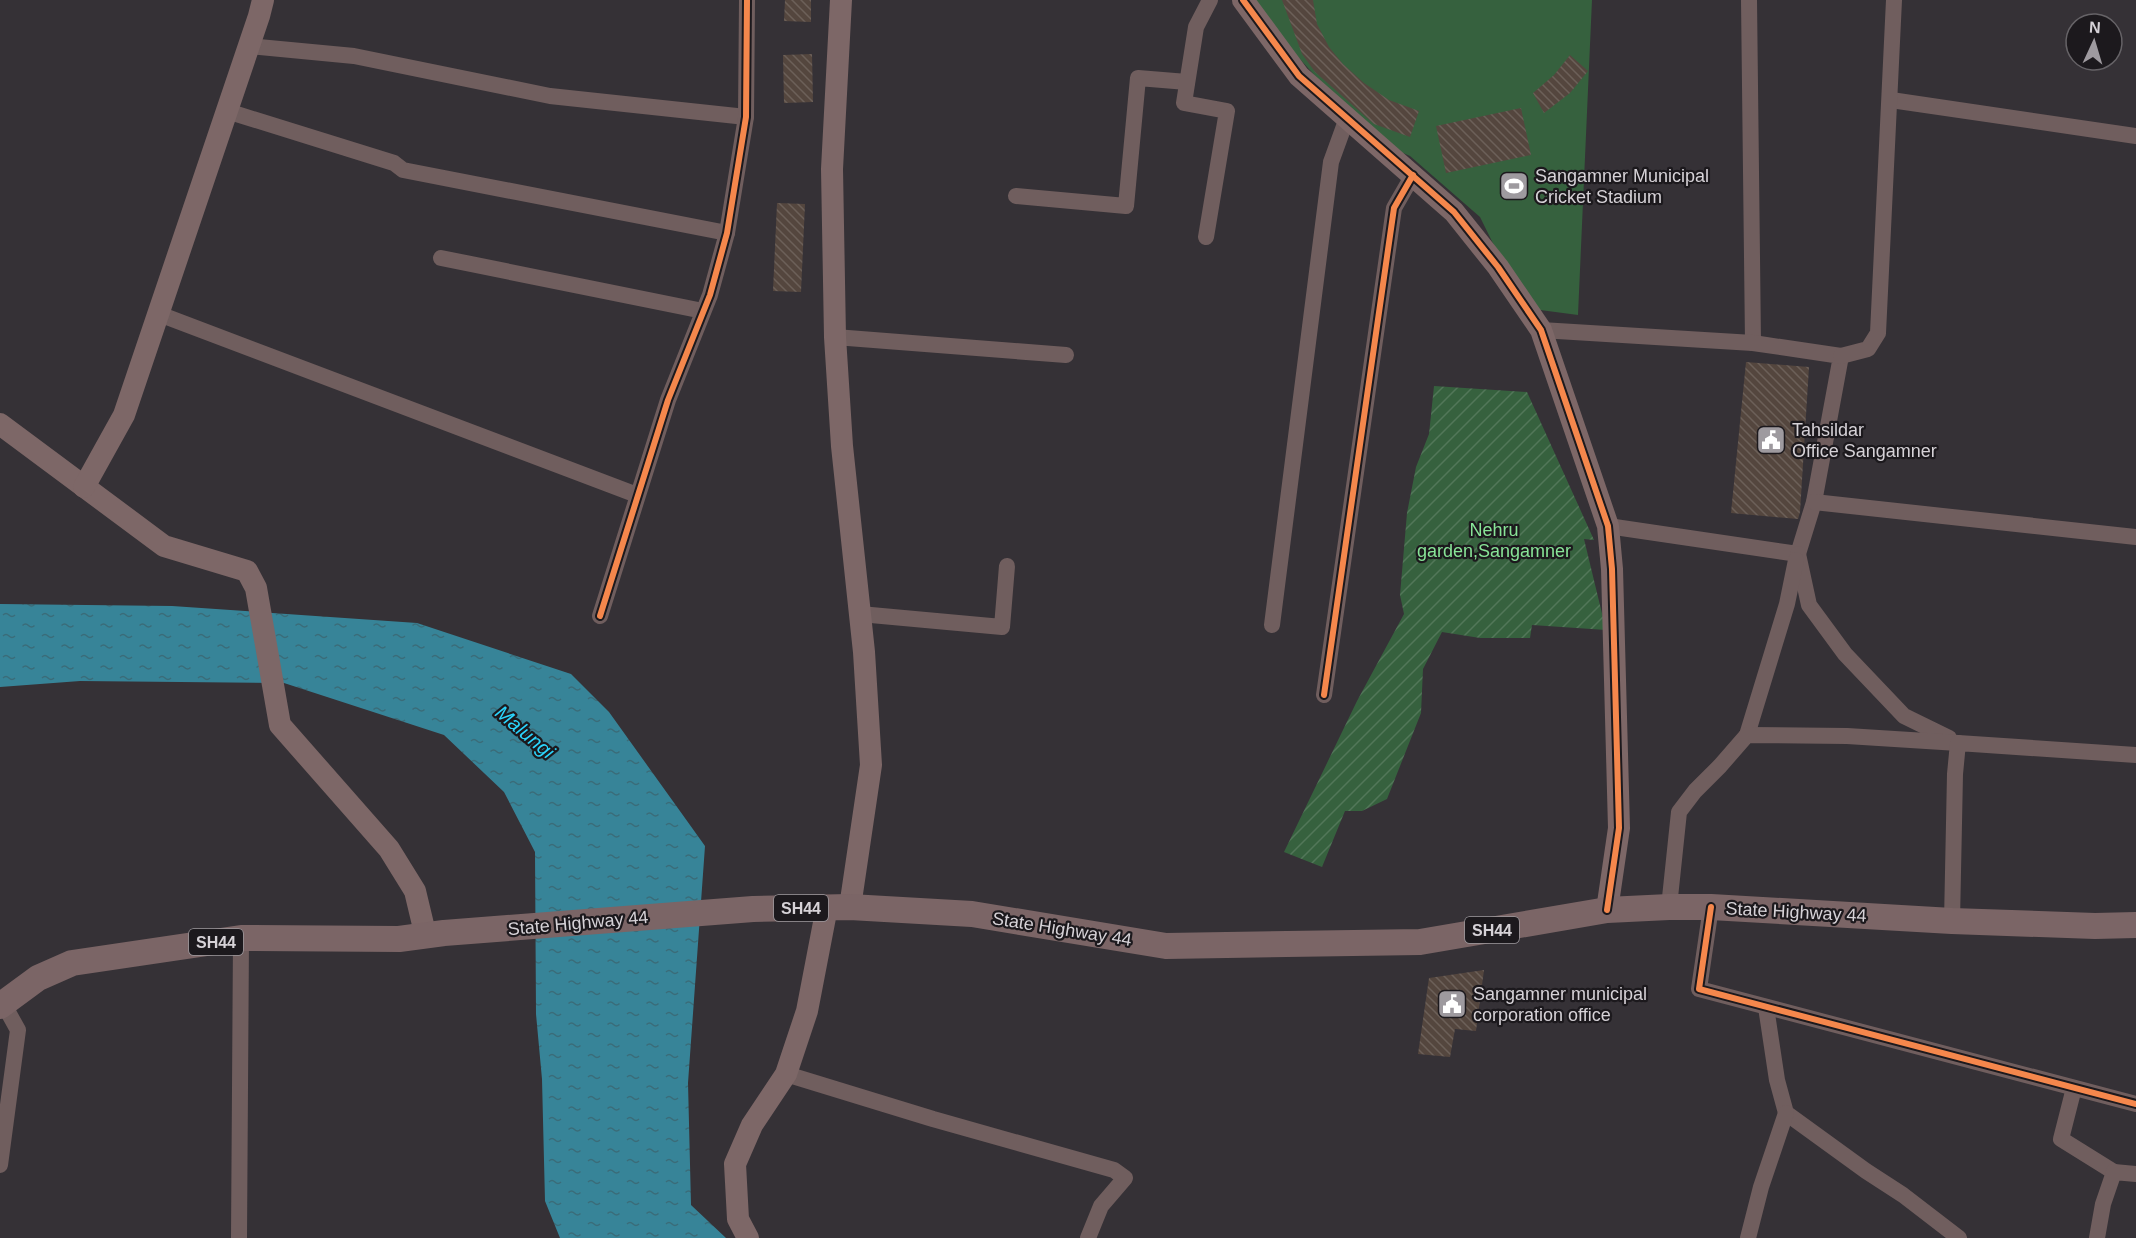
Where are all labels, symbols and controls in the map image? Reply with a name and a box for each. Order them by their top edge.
north arrow [2064,12,2124,72]
text: N [2089,19,2101,36]
place label: Sangamner Municipal Cricket Stadium [1535,166,1709,207]
sports icon: Sangamner Municipal Cricket Stadium [1498,170,1530,202]
place label: Tahsildar Office Sangamner [1792,420,1937,461]
public building icon: Tahsildar Office Sangamner [1755,424,1787,456]
park label: Nehru garden,Sangamner [1417,520,1571,561]
water label: Malungi [491,701,559,763]
road number: SH44 [774,895,828,921]
street label: State Highway 44 [1725,898,1867,926]
street label: State Highway 44 [507,907,649,939]
street label: State Highway 44 [991,908,1133,950]
road number: SH44 [1465,917,1519,943]
road number: SH44 [189,929,243,955]
place label: Sangamner municipal corporation office [1473,984,1647,1025]
public building icon: Sangamner municipal corporation office [1436,988,1468,1020]

